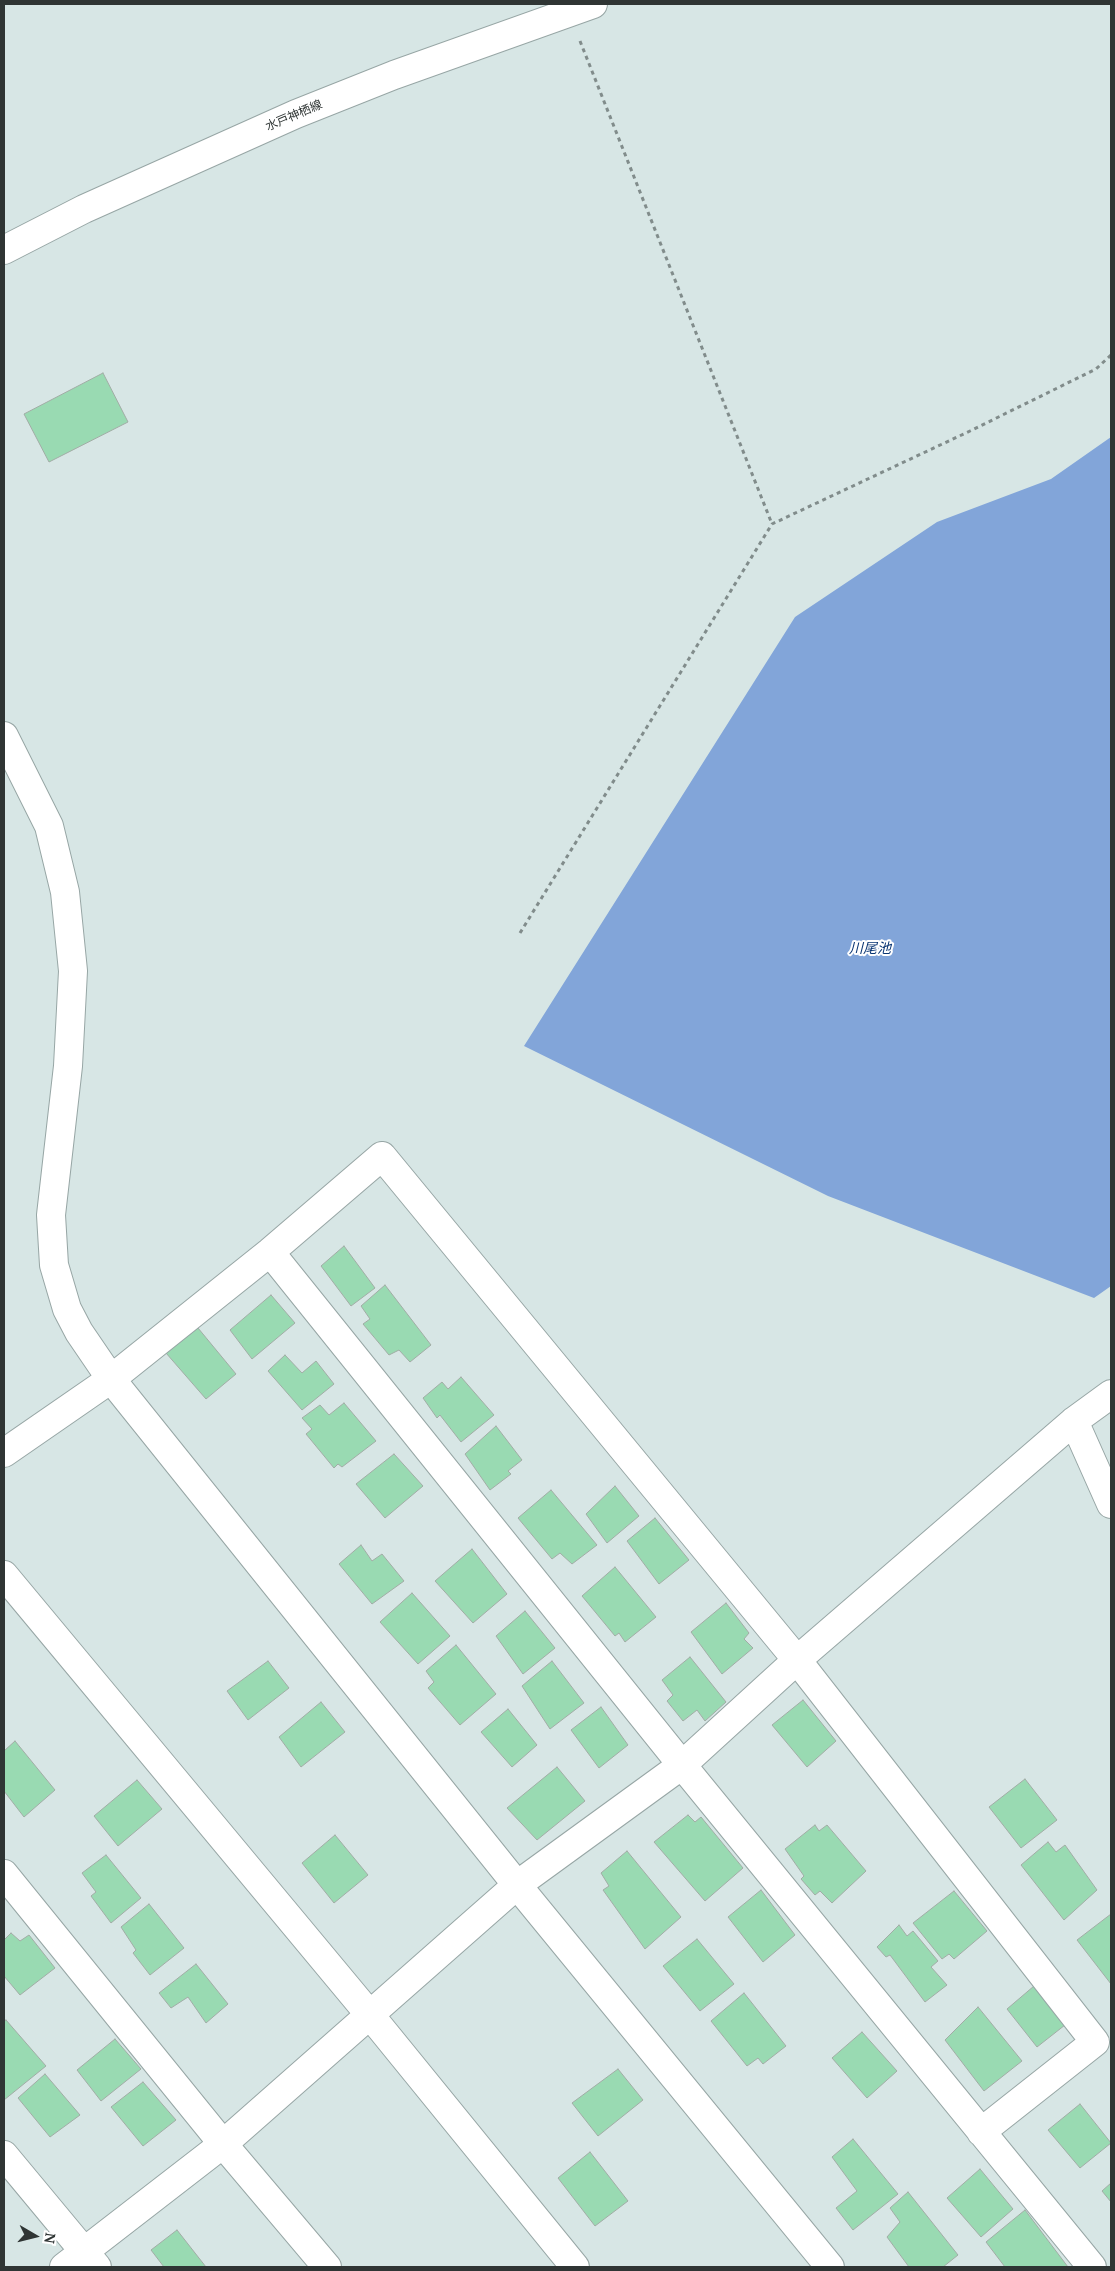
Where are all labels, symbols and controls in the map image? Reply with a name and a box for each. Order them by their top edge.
street label: 水戸神栖線 [264,98,324,134]
water label: 川尾池 [849,941,891,957]
north arrow [10,2211,60,2261]
text: N [40,2232,60,2245]

